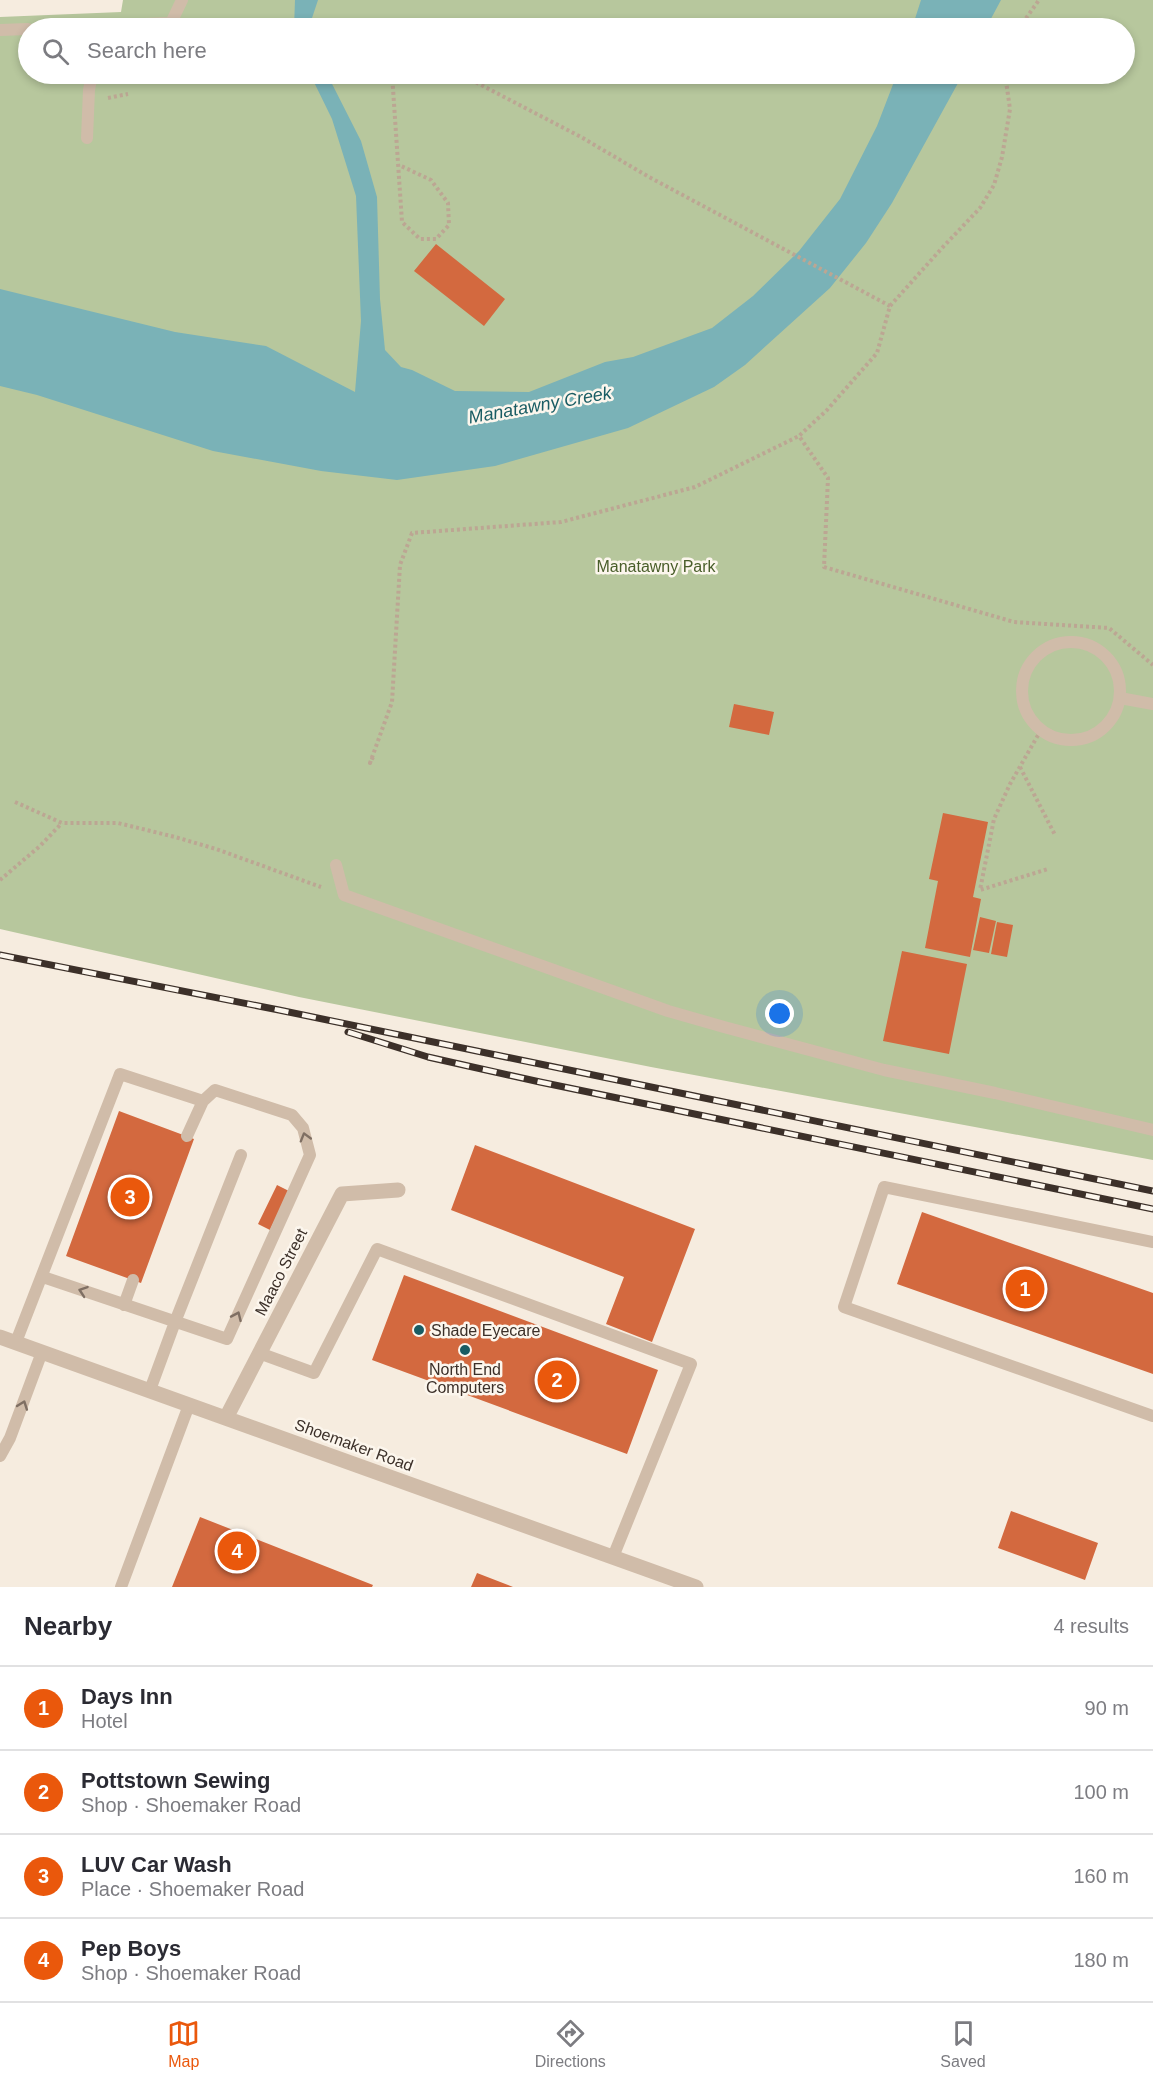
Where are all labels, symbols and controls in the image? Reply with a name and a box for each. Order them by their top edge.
search box [18,18,1135,84]
icon: search [39,35,72,68]
text: Search here [87,38,207,63]
water label: Manatawny Creek [467,382,614,427]
park label: Manatawny Park [596,558,717,575]
your location [765,999,794,1028]
one-way arrow [300,1132,312,1143]
pin: 3 [110,1174,150,1220]
street label: Maaco Street [252,1225,310,1318]
pin: 1 [1006,1266,1044,1312]
one-way arrow [78,1285,89,1298]
one-way arrow [230,1311,242,1322]
place label: Shade Eyecare [431,1322,541,1339]
marker: Shade Eyecare [412,1323,426,1337]
marker: North End Computers [458,1343,472,1357]
pin: 2 [538,1358,576,1402]
place label: North End Computers [426,1361,504,1396]
one-way arrow [15,1400,28,1411]
street label: Shoemaker Road [293,1416,415,1474]
pin: 4 [218,1528,256,1574]
text: Nearby [24,1611,112,1641]
text: 4 results [1053,1615,1129,1637]
text: Days Inn [81,1684,173,1709]
text: 1 [38,1697,49,1719]
text: 90 m [1085,1697,1129,1719]
text: Hotel [81,1710,128,1732]
text: Pottstown Sewing [81,1768,270,1793]
text: 2 [38,1781,49,1803]
text: 100 m [1073,1781,1129,1803]
text: Shop · Shoemaker Road [81,1794,301,1816]
text: LUV Car Wash [81,1852,232,1877]
text: 3 [38,1865,49,1887]
text: 160 m [1073,1865,1129,1887]
text: Place · Shoemaker Road [81,1878,304,1900]
text: Pep Boys [81,1936,181,1961]
text: 4 [38,1949,49,1971]
text: 180 m [1073,1949,1129,1971]
text: Shop · Shoemaker Road [81,1962,301,1984]
tab: Map [167,2017,200,2071]
tab: Directions [535,2017,606,2071]
tab: Saved [940,2017,986,2071]

